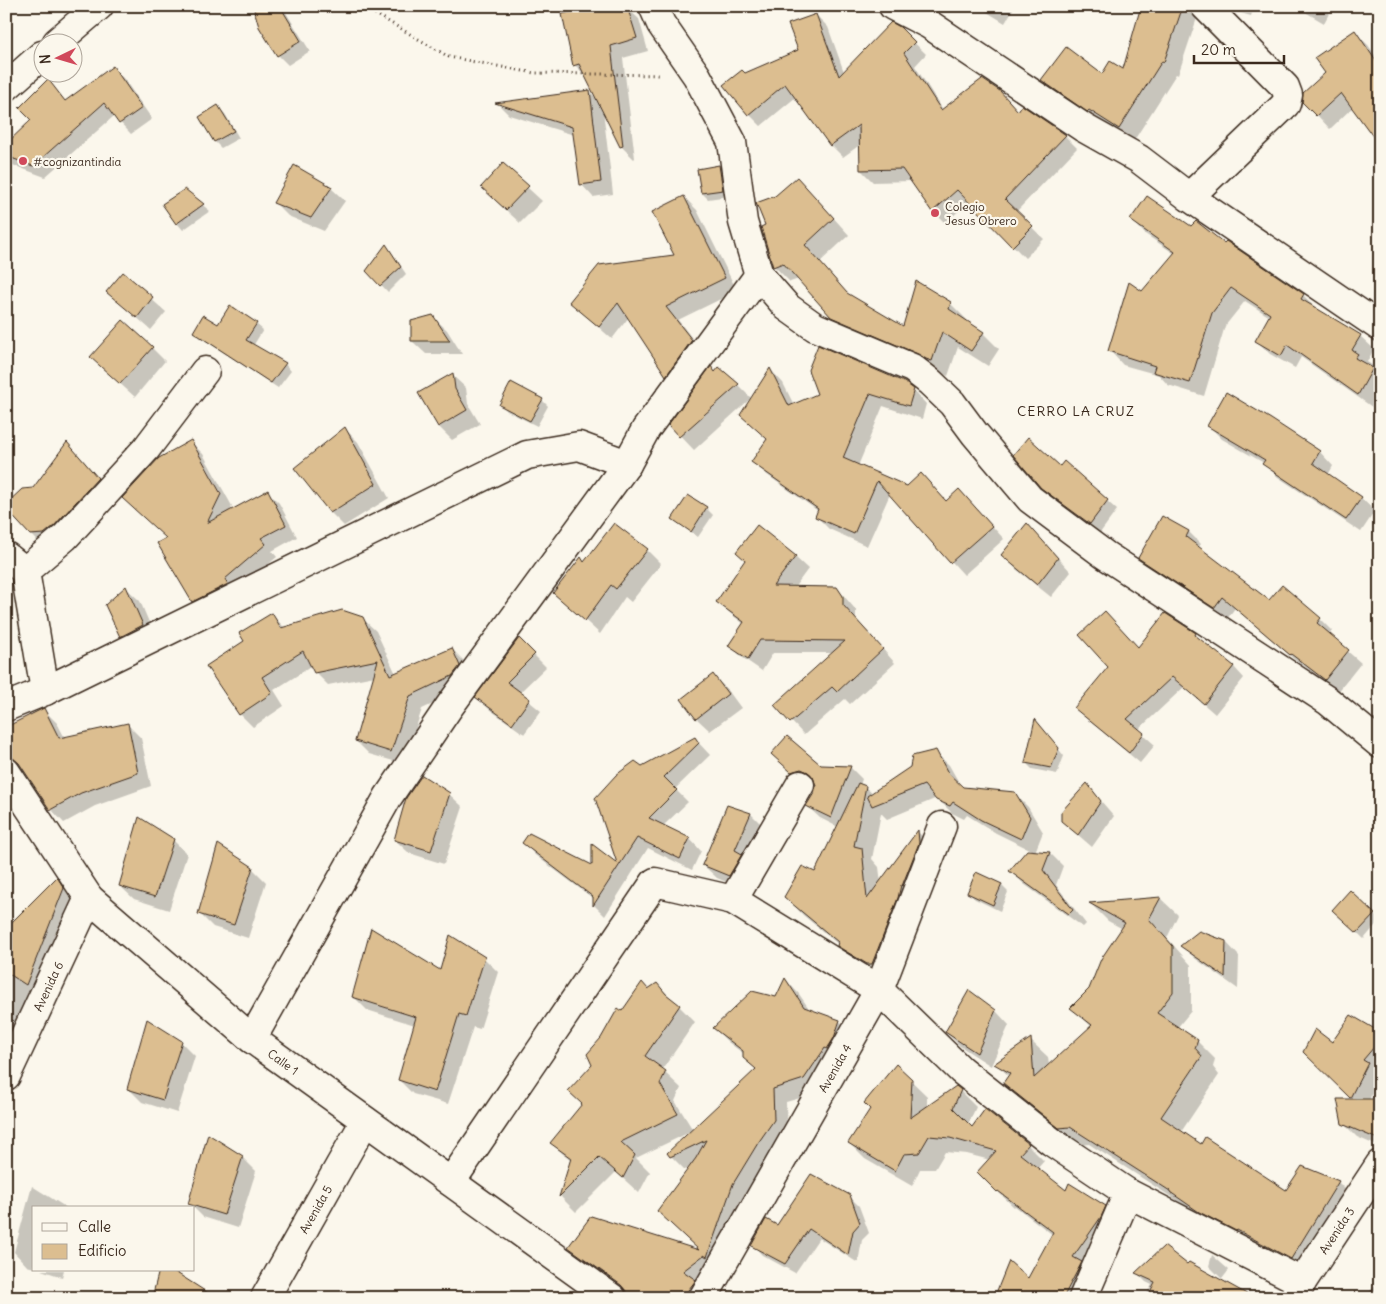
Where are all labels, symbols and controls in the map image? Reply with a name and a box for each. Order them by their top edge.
north arrow [32,32,82,82]
scale bar [1194,32,1284,64]
text: 20 m [1201,40,1236,59]
text: N [36,54,54,65]
place label: #cognizantindia [33,154,121,169]
marker: #cognizantindia [17,155,29,167]
place label: Colegio Jesus Obrero [945,199,1017,228]
marker: Colegio Jesus Obrero [929,207,941,219]
district label: CERRO LA CRUZ [1017,402,1135,420]
street label: Avenida 6 [30,959,66,1014]
street label: Avenida 4 [815,1041,854,1095]
street label: Calle 1 [265,1045,302,1078]
street label: Avenida 5 [296,1182,335,1236]
street label: Avenida 3 [1315,1204,1357,1257]
legend [32,1206,195,1272]
text: Calle [78,1217,111,1236]
text: Edificio [78,1241,126,1260]

